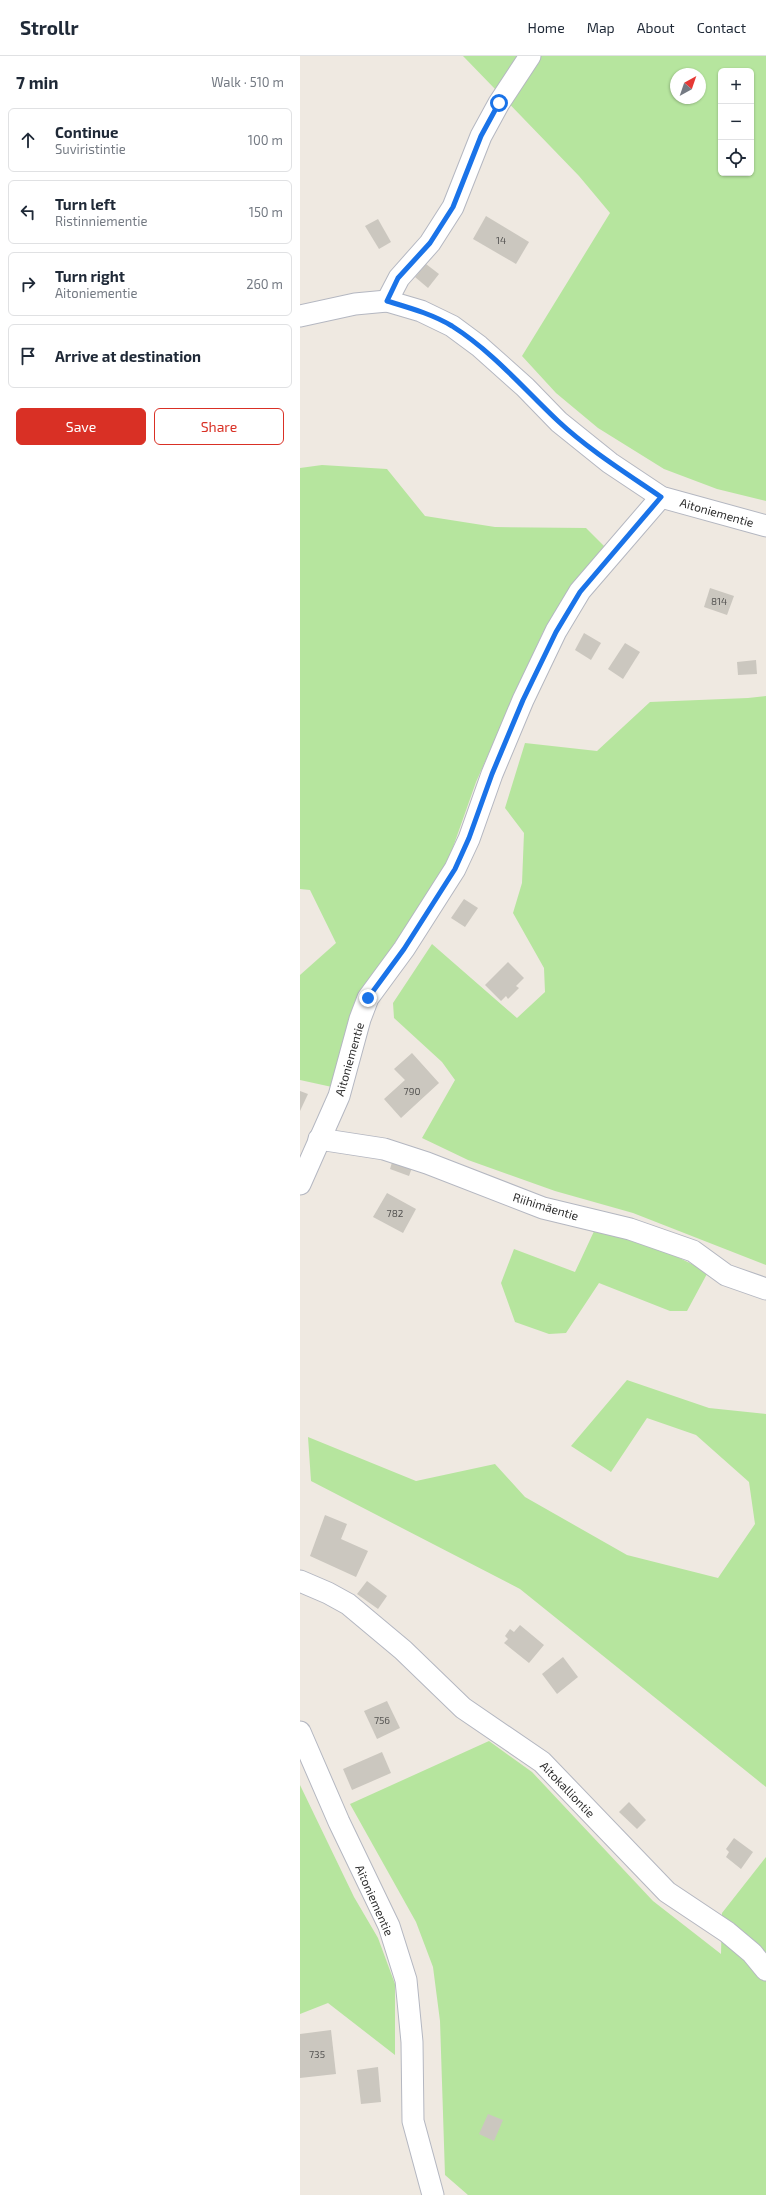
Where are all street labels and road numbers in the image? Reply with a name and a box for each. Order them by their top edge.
street label: Aitoniementie [678,495,756,529]
street label: Aitoniementie [332,1020,366,1098]
street label: Riihimäentie [512,1189,580,1223]
street label: Aitokalliontie [538,1758,598,1820]
street label: Aitoniementie [353,1862,397,1938]

